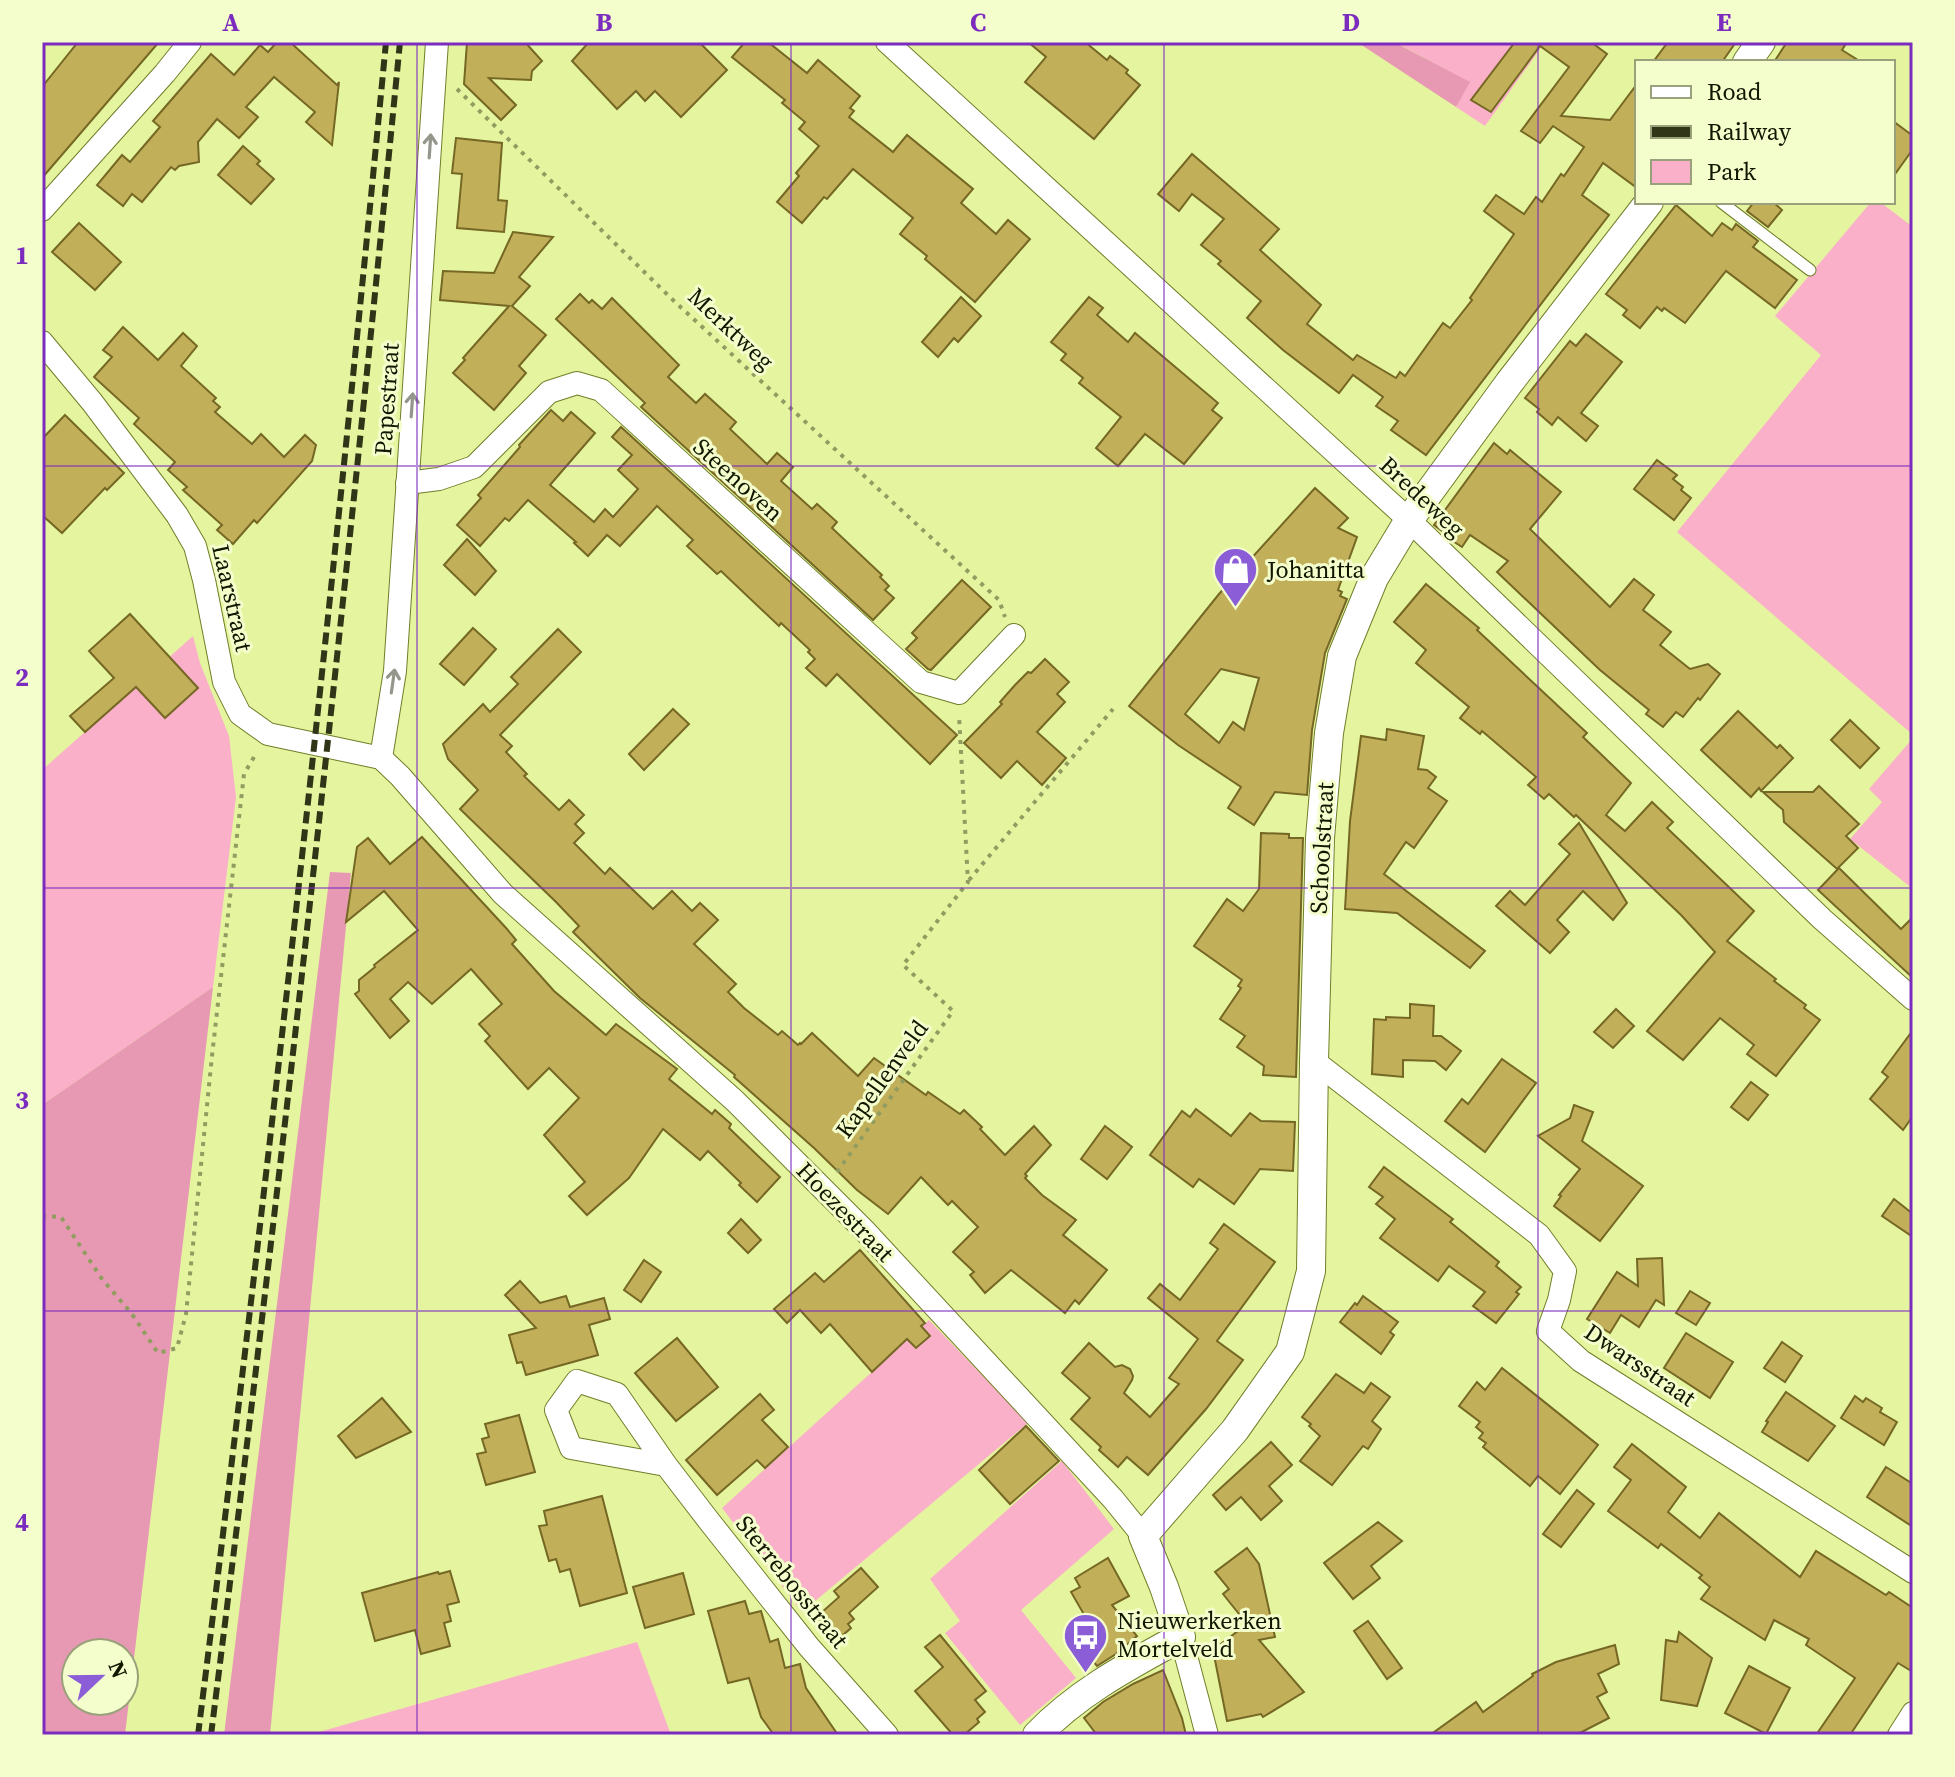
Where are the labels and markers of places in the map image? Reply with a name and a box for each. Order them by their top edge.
shop icon: Johanitta [1212,546,1260,609]
place label: Johanitta [1266,553,1365,586]
place label: Nieuwerkerken Mortelveld [1117,1604,1282,1665]
bus stop icon: Nieuwerkerken Mortelveld [1062,1611,1110,1674]

